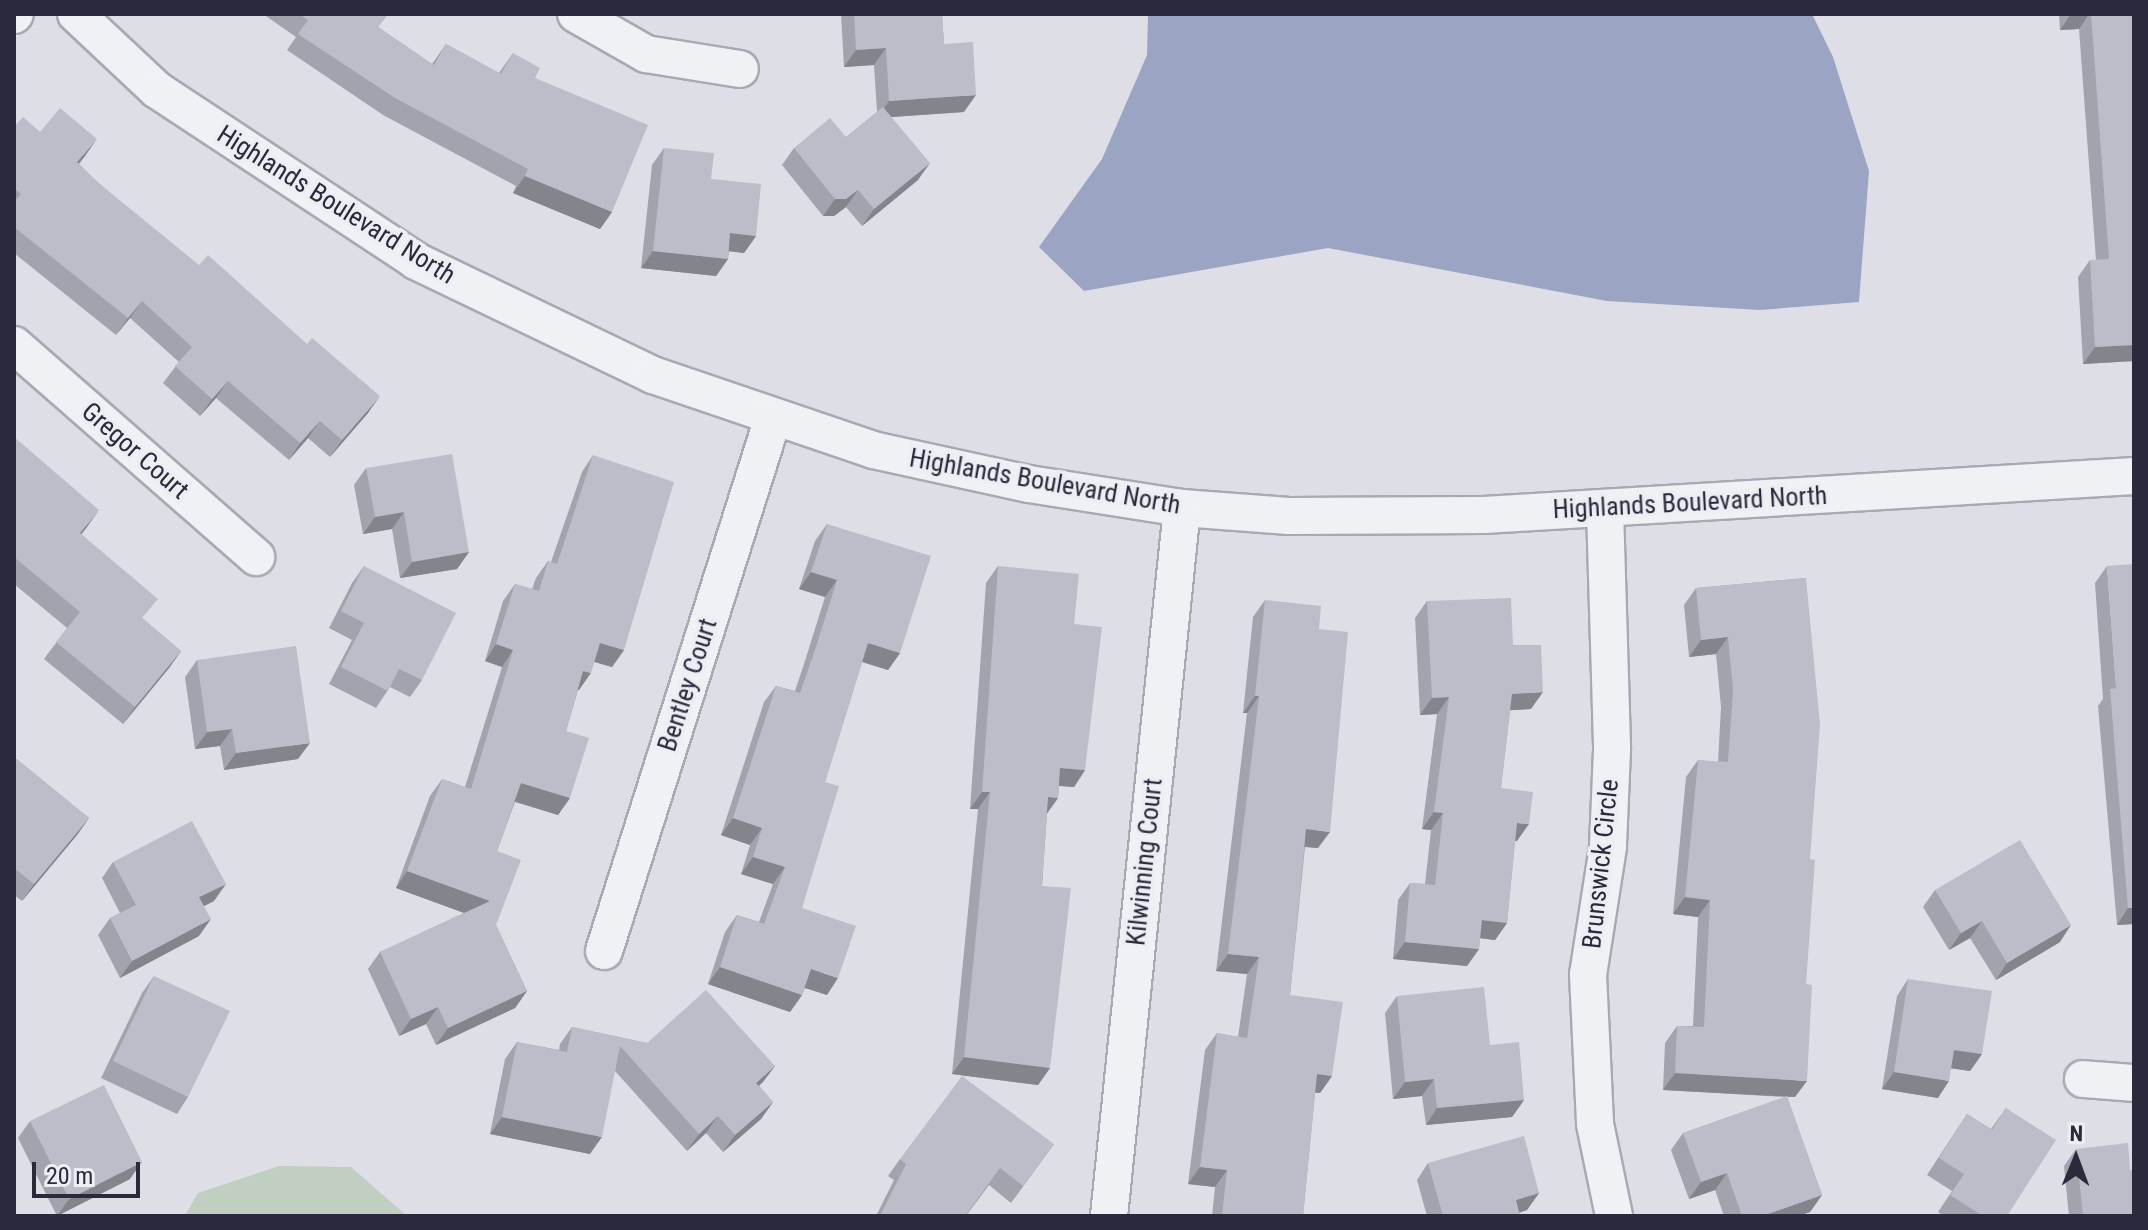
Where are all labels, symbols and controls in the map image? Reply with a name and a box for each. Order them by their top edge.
street label: Highlands Boulevard North [211,119,461,291]
street label: Gregor Court [75,396,195,506]
street label: Highlands Boulevard North [907,443,1183,521]
street label: Highlands Boulevard North [1552,480,1828,526]
street label: Bentley Court [652,615,724,755]
street label: Kilwinning Court [1121,777,1169,947]
street label: Brunswick Circle [1577,778,1625,950]
north arrow [2036,1118,2116,1198]
text: N [2069,1121,2083,1146]
scale bar [36,1146,144,1196]
text: 20 m [46,1162,93,1190]

